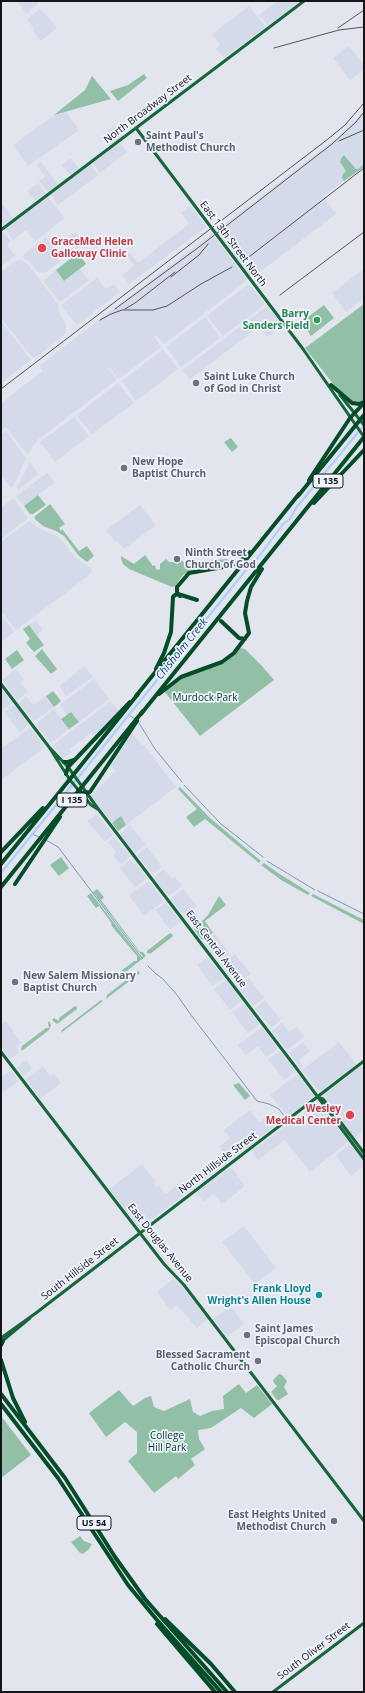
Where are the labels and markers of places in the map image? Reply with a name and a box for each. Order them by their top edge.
place label: Saint Paul's Methodist Church [146,130,236,154]
marker: Saint Paul's Methodist Church [133,137,143,147]
place label: GraceMed Helen Galloway Clinic [51,236,133,260]
marker: GraceMed Helen Galloway Clinic [36,242,48,254]
place label: Barry Sanders Field [243,308,309,332]
marker: Barry Sanders Field [312,315,322,325]
place label: Saint Luke Church of God in Christ [204,371,295,394]
marker: Saint Luke Church of God in Christ [191,378,201,388]
place label: New Hope Baptist Church [132,456,206,480]
marker: New Hope Baptist Church [119,463,129,473]
place label: Ninth Street Church of God [185,547,256,570]
marker: Ninth Street Church of God [172,554,182,564]
place label: New Salem Missionary Baptist Church [23,970,136,994]
marker: New Salem Missionary Baptist Church [10,977,20,987]
place label: Wesley Medical Center [266,1103,341,1126]
marker: Wesley Medical Center [344,1109,356,1121]
place label: Frank Lloyd Wright's Allen House [208,1283,311,1306]
marker: Frank Lloyd Wright's Allen House [314,1290,324,1300]
place label: Saint James Episcopal Church [255,1323,340,1346]
marker: Saint James Episcopal Church [242,1330,252,1340]
place label: Blessed Sacrament Catholic Church [156,1349,250,1372]
marker: Blessed Sacrament Catholic Church [253,1356,263,1366]
place label: East Heights United Methodist Church [228,1509,326,1532]
marker: East Heights United Methodist Church [329,1516,339,1526]

